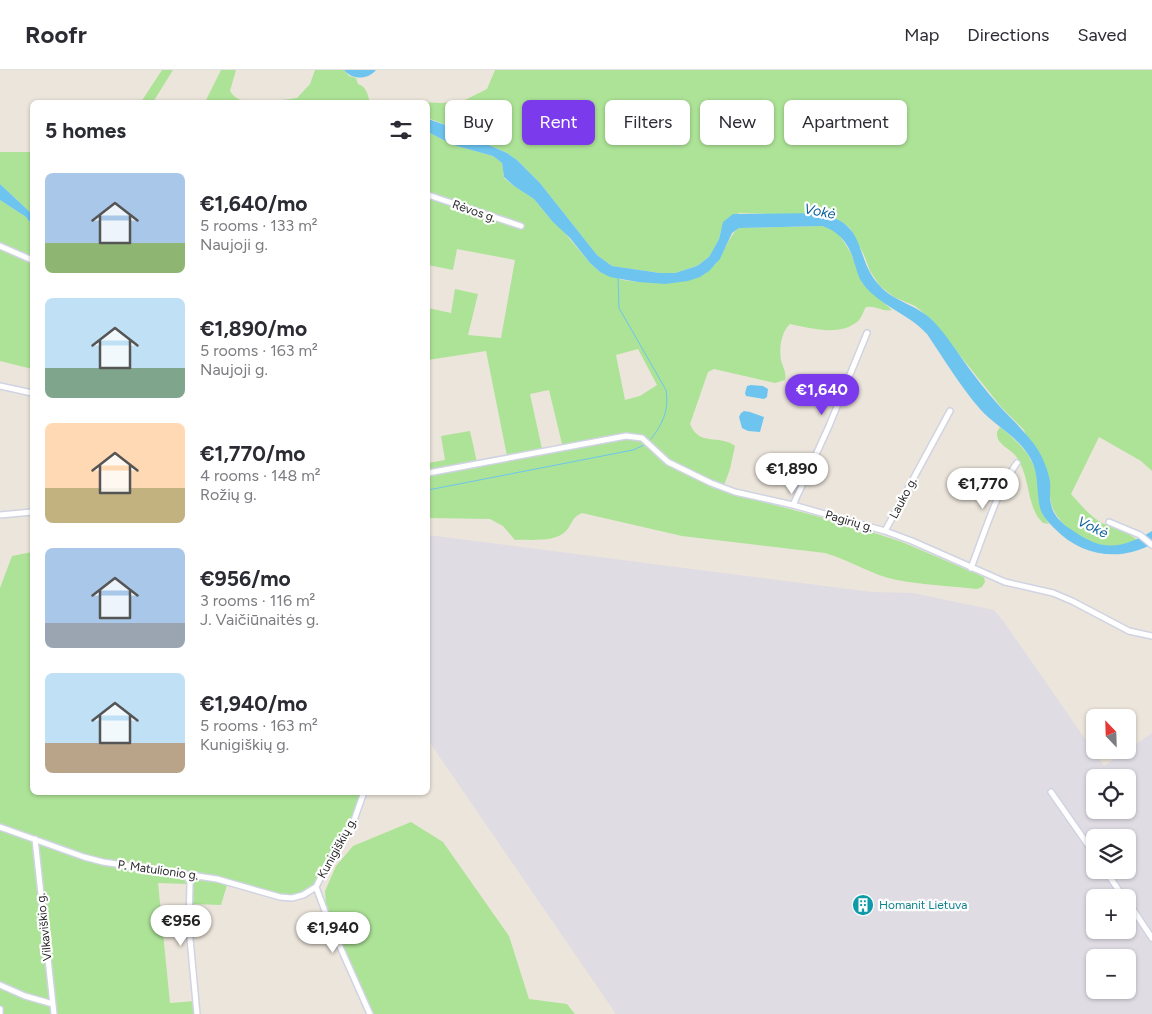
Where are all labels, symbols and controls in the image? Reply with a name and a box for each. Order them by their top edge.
text: Roofr [25,20,87,49]
text: Map [904,24,939,46]
text: Directions [967,24,1049,46]
text: Saved [1077,24,1127,46]
chip: Buy [445,100,512,145]
chip: Rent [522,100,595,145]
chip: Filters [605,100,690,145]
chip: New [700,100,774,145]
chip: Apartment [784,100,907,145]
icon: filters [387,116,415,144]
text: 5 homes [45,118,126,143]
text: €1,640/mo [200,191,308,216]
icon: home [85,193,145,253]
street label: Rėvos g. [450,197,498,225]
water label: Vokė [803,200,837,223]
text: 5 rooms · 133 m² [200,216,318,235]
text: Naujoji g. [200,235,268,254]
text: €1,890/mo [200,316,307,341]
icon: home [85,318,145,378]
text: 5 rooms · 163 m² [200,341,318,360]
text: Naujoji g. [200,360,268,379]
pin: €1,640 [781,374,863,416]
text: €1,640 [796,380,848,399]
text: €1,770/mo [200,441,305,466]
icon: home [85,443,145,503]
pin: €1,890 [751,452,833,495]
text: €1,890 [766,459,818,478]
text: 4 rooms · 148 m² [200,466,321,485]
pin: €1,770 [942,468,1024,510]
text: €1,770 [958,474,1008,493]
street label: Lauko g. [886,475,920,521]
text: Rožių g. [200,485,256,504]
street label: Pagirių g. [824,508,874,534]
water label: Vokė [1075,513,1111,542]
text: €956/mo [200,566,291,591]
icon: home [85,568,145,628]
text: 3 rooms · 116 m² [200,591,315,610]
text: J. Vaičiūnaitės g. [200,610,319,629]
text: €1,940/mo [200,691,308,716]
icon: home [85,693,145,753]
north arrow [1086,709,1136,759]
map controls [1086,709,1136,999]
text: 5 rooms · 163 m² [200,716,318,735]
text: Kunigiškių g. [200,735,289,754]
button: locate [1086,769,1136,819]
street label: Kunigiškių g. [315,815,359,881]
button: layers [1086,829,1136,879]
street label: P. Matulionio g. [117,857,199,883]
button: + [1086,889,1136,939]
street label: Vilkaviškio g. [33,892,55,962]
building icon: Homanit Lietuva [851,893,875,917]
place label: Homanit Lietuva [879,898,967,912]
pin: €956 [151,904,211,947]
text: €956 [162,911,200,930]
pin: €1,940 [292,912,374,954]
text: €1,940 [307,918,359,937]
button: − [1086,949,1136,999]

